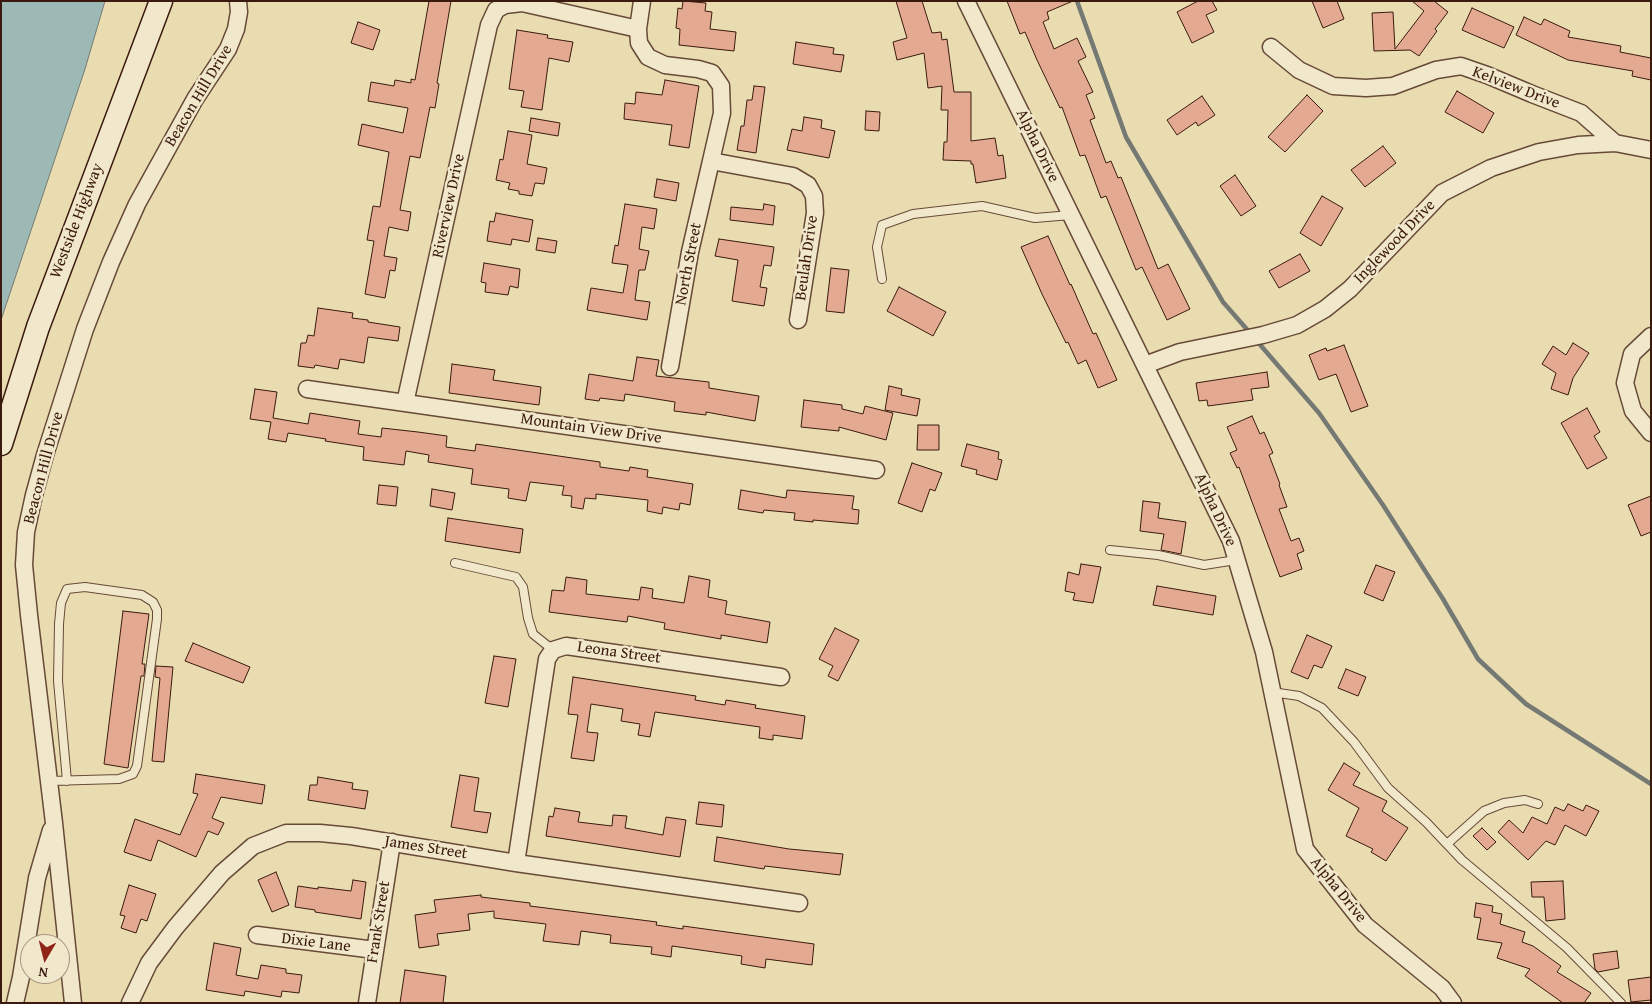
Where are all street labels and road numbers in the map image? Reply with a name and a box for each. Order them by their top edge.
street label: Beacon Hill Drive [161,42,237,150]
street label: Kelview Drive [1470,63,1562,113]
street label: Alpha Drive [1011,106,1063,186]
street label: Riverview Drive [429,152,469,260]
street label: Westside Highway [46,161,108,281]
street label: Inglewood Drive [1350,196,1440,288]
street label: Beulah Drive [792,214,822,302]
street label: North Street [672,221,706,307]
street label: Beacon Hill Drive [20,410,68,526]
street label: Mountain View Drive [519,410,663,448]
street label: Alpha Drive [1190,470,1240,550]
street label: Leona Street [576,638,662,668]
street label: James Street [383,832,469,864]
street label: Alpha Drive [1306,853,1370,927]
street label: Frank Street [363,880,395,964]
street label: Dixie Lane [280,929,352,957]

